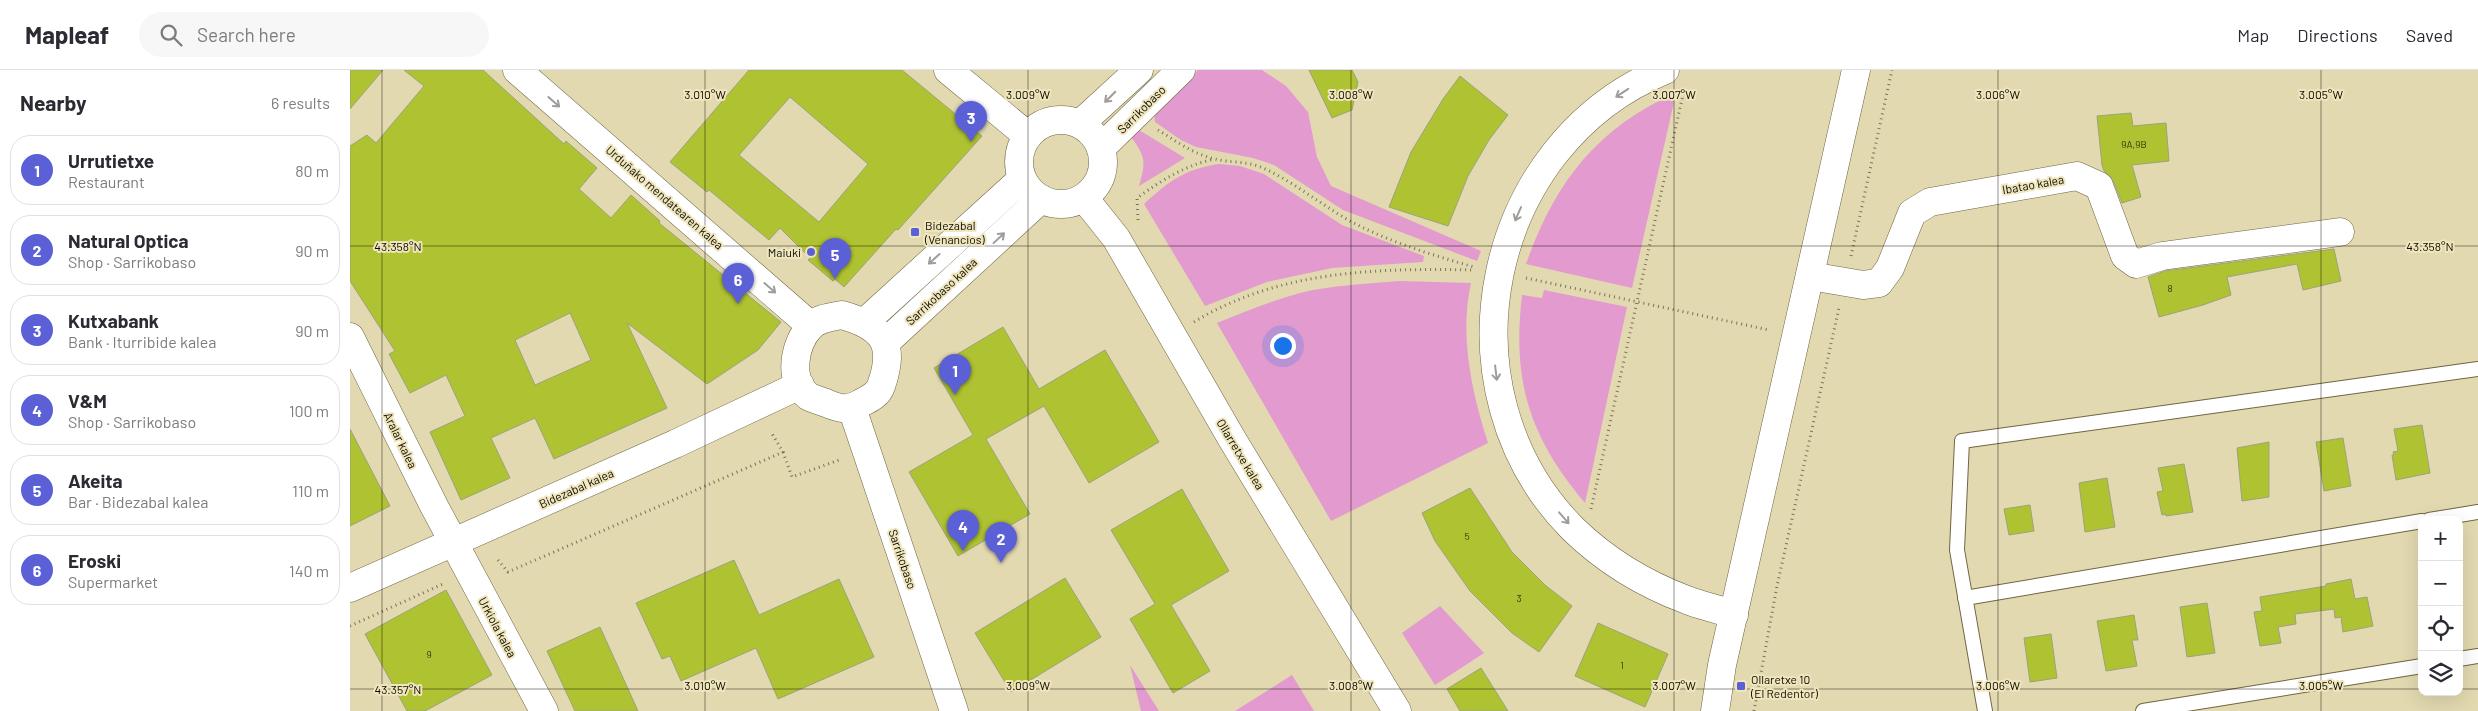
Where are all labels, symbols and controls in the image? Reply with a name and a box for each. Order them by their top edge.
search box [139,12,489,57]
text: Mapleaf [25,20,109,49]
icon: search [157,21,185,49]
text: Search here [197,23,296,46]
text: Map [2237,24,2269,46]
text: Directions [2297,24,2378,46]
text: Saved [2406,24,2453,46]
street label: Sarrikobaso [1114,82,1168,136]
text: 3.010°W [684,87,726,101]
text: 3.009°W [1006,87,1050,101]
text: 3.008°W [1329,87,1373,101]
text: 3.007°W [1652,87,1696,101]
text: 3.006°W [1976,87,2020,101]
text: 3.005°W [2299,87,2343,101]
one-way arrow [1616,88,1630,98]
text: Nearby [20,90,86,115]
one-way arrow [1104,91,1116,104]
text: 6 results [271,93,330,112]
one-way arrow [547,96,560,107]
pin: 3 [955,101,987,142]
house number: 9A,9B [2121,138,2147,150]
street label: Urduñako mendatearen kalea [603,142,727,252]
text: Urrutietxe [68,149,154,172]
text: 1 [34,161,40,180]
text: 80 m [295,161,329,180]
text: Restaurant [68,172,145,191]
street label: Ibatao kalea [2001,172,2065,196]
one-way arrow [1513,206,1522,221]
place label: Bidezabal (Venancios) [924,218,986,246]
marker: Bidezabal (Venancios) [909,226,921,238]
text: Natural Optica [68,229,189,252]
one-way arrow [992,232,1005,244]
pin: 5 [819,238,851,279]
text: 43.358°N [374,239,422,253]
text: 43.358°N [2406,239,2454,253]
text: 2 [33,241,41,260]
text: 90 m [295,241,329,260]
place label: Maiuki [768,245,801,259]
marker: Maiuki [805,246,817,258]
text: Shop · Sarrikobaso [68,252,196,271]
one-way arrow [928,253,941,264]
street label: Sarrikobaso kalea [903,255,979,327]
pin: 6 [722,263,754,304]
one-way arrow [763,282,776,294]
house number: 8 [2167,282,2173,294]
text: Kutxabank [68,309,159,332]
text: 3 [33,321,41,340]
text: 90 m [295,321,329,340]
text: Bank · Iturribide kalea [68,332,216,351]
your location [1270,333,1296,359]
pin: 1 [939,354,971,395]
one-way arrow [1491,365,1501,381]
text: V&M [68,389,107,412]
text: 4 [32,401,42,420]
text: 100 m [289,401,329,420]
street label: Aralar kalea [381,410,421,470]
text: Shop · Sarrikobaso [68,412,196,431]
street label: Ollarretxe kalea [1214,416,1268,492]
street label: Bidezabal kalea [537,465,615,511]
text: Akeita [68,469,122,492]
text: 5 [33,481,41,500]
text: 110 m [292,481,329,500]
text: Bar · Bidezabal kalea [68,492,209,511]
pin: 4 [947,510,979,551]
one-way arrow [1558,511,1570,524]
map controls [2418,516,2463,696]
button: + [2418,516,2463,561]
pin: 2 [985,522,1017,563]
street label: Sarrikobaso [886,527,920,591]
house number: 5 [1464,530,1470,542]
text: Eroski [68,549,121,572]
text: 6 [33,561,41,580]
text: 140 m [289,561,329,580]
button: − [2418,561,2463,606]
text: Supermarket [68,572,158,591]
house number: 3 [1516,592,1522,604]
street label: Urkiola kalea [476,594,520,660]
button: locate [2418,606,2463,651]
house number: 9 [426,648,432,660]
button: layers [2418,651,2463,696]
house number: 1 [1620,659,1624,671]
place label: Ollaretxe 10 (El Redentor) [1750,672,1819,700]
text: 3.010°W [684,678,726,692]
text: 3.009°W [1006,678,1050,692]
text: 3.008°W [1329,678,1373,692]
text: 3.007°W [1652,678,1696,692]
text: 3.006°W [1976,678,2020,692]
text: 3.005°W [2299,678,2343,692]
marker: Ollaretxe 10 (El Redentor) [1735,680,1747,692]
text: 43.357°N [375,682,421,696]

